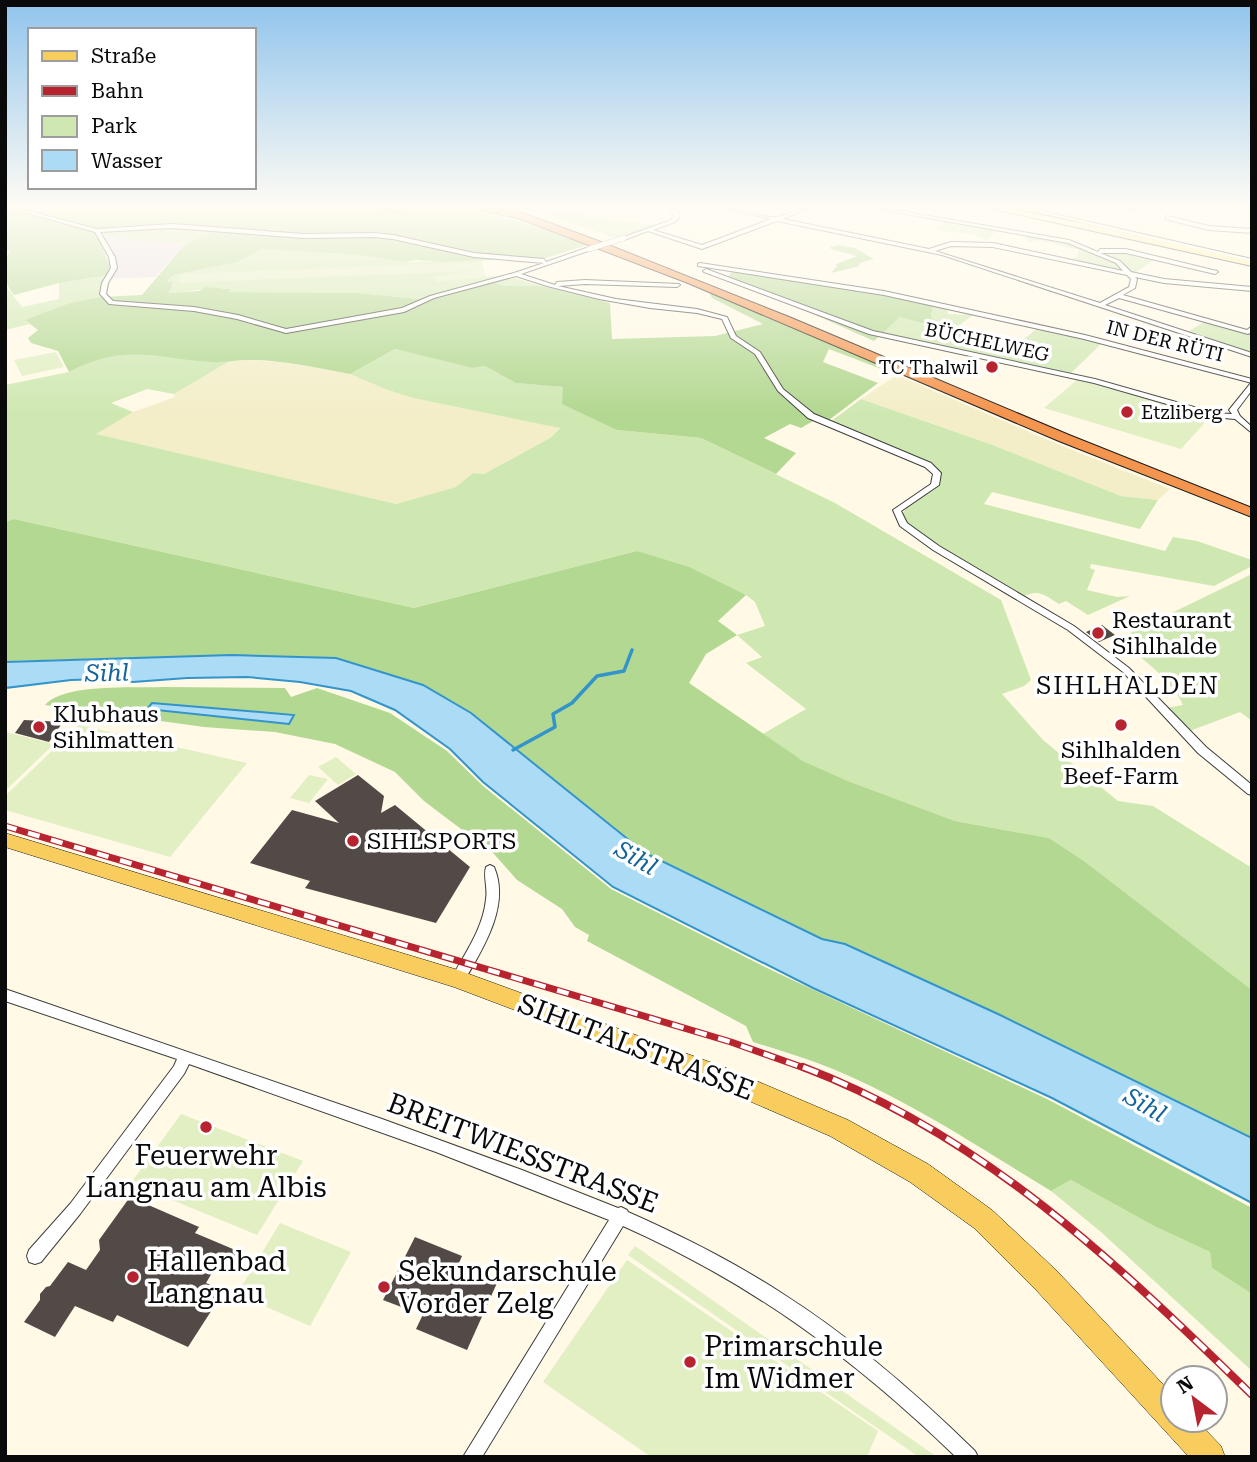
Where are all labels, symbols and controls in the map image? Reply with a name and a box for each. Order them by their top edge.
legend [28,28,256,189]
text: Straße [91,44,156,68]
text: Bahn [91,79,144,103]
text: Park [91,114,137,138]
text: Wasser [91,149,163,173]
street label: IN DER RÜTI [1104,315,1226,367]
street label: BÜCHELWEG [923,318,1052,366]
place label: TC Thalwil [878,356,978,379]
marker: TC Thalwil [984,359,1000,375]
place label: Etzliberg [1141,401,1223,424]
marker: Etzliberg [1119,404,1135,420]
place label: Restaurant Sihlhalde [1112,607,1232,660]
marker: Restaurant Sihlhalde [1090,625,1106,641]
water label: Sihl [84,659,129,687]
district label: SIHLHALDEN [1036,672,1220,700]
place label: Klubhaus Sihlmatten [53,701,174,754]
marker: Sihlhalden Beef-Farm [1113,717,1129,733]
marker: Klubhaus Sihlmatten [31,719,47,735]
place label: Sihlhalden Beef-Farm [1061,737,1181,790]
place label: SIHLSPORTS [367,828,516,855]
marker: SIHLSPORTS [345,833,361,849]
water label: Sihl [609,834,662,881]
street label: SIHLTALSTRASSE [513,987,759,1107]
water label: Sihl [1118,1081,1171,1128]
street label: BREITWIESSTRASSE [383,1086,663,1220]
marker: Feuerwehr Langnau am Albis [198,1119,214,1135]
place label: Feuerwehr Langnau am Albis [85,1139,327,1204]
place label: Hallenbad Langnau [147,1245,286,1310]
place label: Sekundarschule Vorder Zelg [398,1255,617,1320]
marker: Hallenbad Langnau [125,1269,141,1285]
marker: Sekundarschule Vorder Zelg [376,1279,392,1295]
place label: Primarschule Im Widmer [704,1330,883,1395]
marker: Primarschule Im Widmer [682,1354,698,1370]
north arrow [1159,1364,1229,1434]
text: N [1173,1371,1198,1399]

